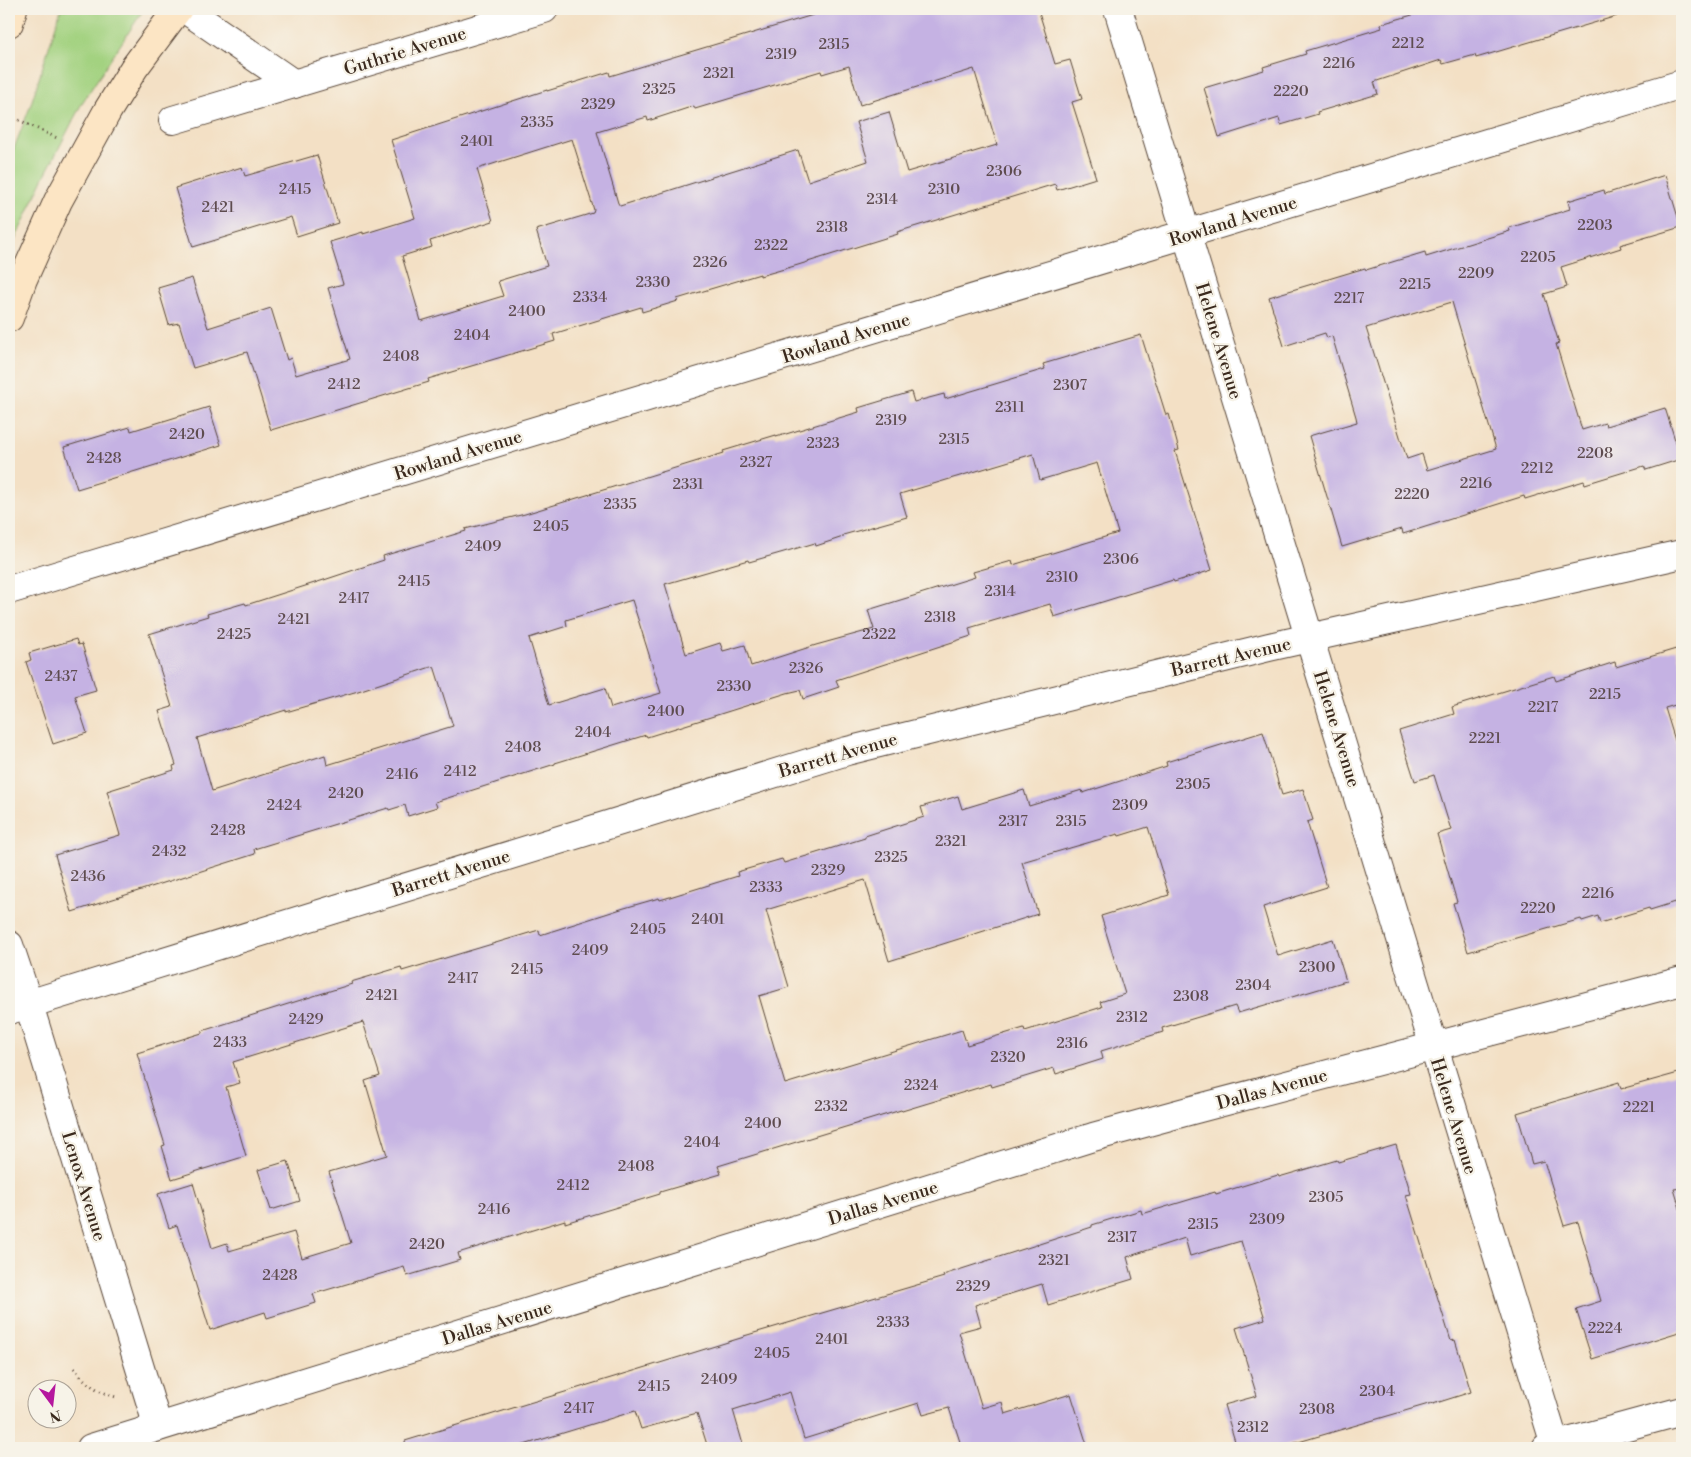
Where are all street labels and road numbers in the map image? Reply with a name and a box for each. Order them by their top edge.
street label: Guthrie Avenue [341,22,469,81]
street label: Rowland Avenue [1166,191,1300,252]
street label: Helene Avenue [1190,280,1247,402]
street label: Rowland Avenue [779,308,913,369]
street label: Rowland Avenue [391,425,525,486]
street label: Barrett Avenue [1168,633,1293,683]
street label: Helene Avenue [1308,668,1365,790]
street label: Barrett Avenue [775,728,900,784]
street label: Barrett Avenue [388,845,513,903]
street label: Helene Avenue [1425,1055,1482,1177]
street label: Dallas Avenue [1214,1064,1330,1115]
street label: Lenox Avenue [56,1128,111,1244]
street label: Dallas Avenue [825,1176,941,1231]
street label: Dallas Avenue [439,1296,555,1351]

